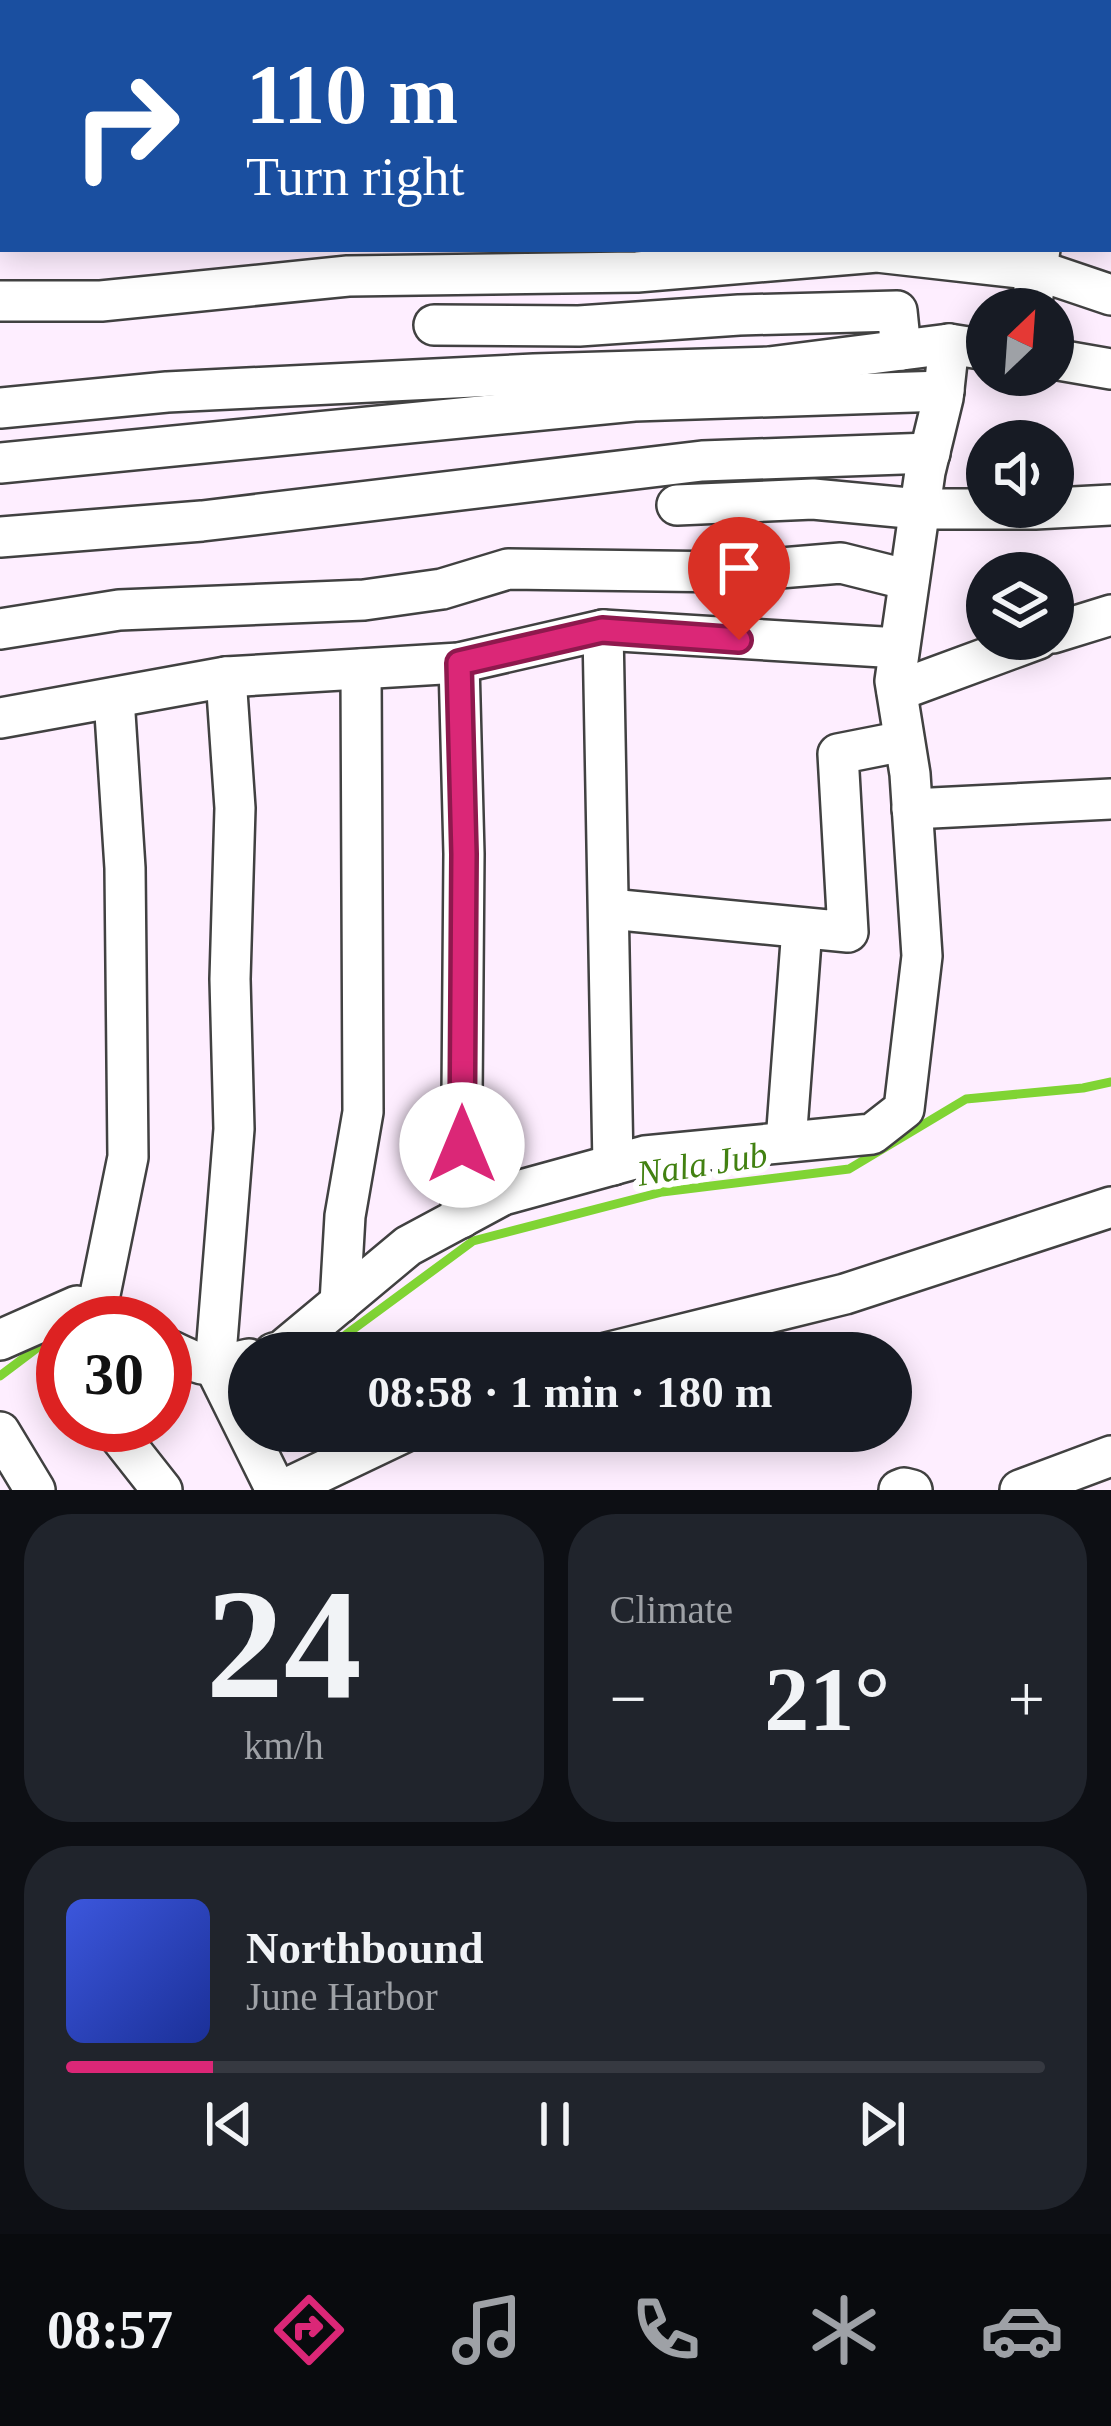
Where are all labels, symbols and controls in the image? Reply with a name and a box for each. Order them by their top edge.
icon: right [48,48,204,204]
text: 110 m [246,48,458,141]
text: Turn right [246,147,465,207]
north arrow [966,288,1074,396]
map controls [966,288,1074,660]
button: sound [966,420,1074,528]
pin [688,517,790,640]
icon: arrive [706,535,772,601]
button: layers [966,552,1074,660]
position arrow [399,1082,525,1208]
water label: Nala Jub [633,1134,770,1194]
speed limit sign: 30 [36,1296,192,1452]
text: 08:58 · 1 min · 180 m [368,1367,773,1417]
text: 24 [206,1558,362,1731]
text: Climate [610,1588,733,1631]
text: 21° [764,1650,890,1749]
text: − [610,1662,647,1735]
text: + [1008,1662,1045,1735]
text: km/h [244,1724,324,1767]
text: Northbound [246,1923,484,1973]
text: June Harbor [246,1975,438,2018]
icon: previous [196,2091,262,2157]
icon: pause [522,2091,588,2157]
icon: next [849,2091,915,2157]
icon: directions [267,2288,351,2372]
icon: music [445,2288,529,2372]
icon: phone [624,2288,708,2372]
icon: climate [802,2288,886,2372]
icon: car [980,2288,1064,2372]
text: 08:57 [47,2300,173,2360]

